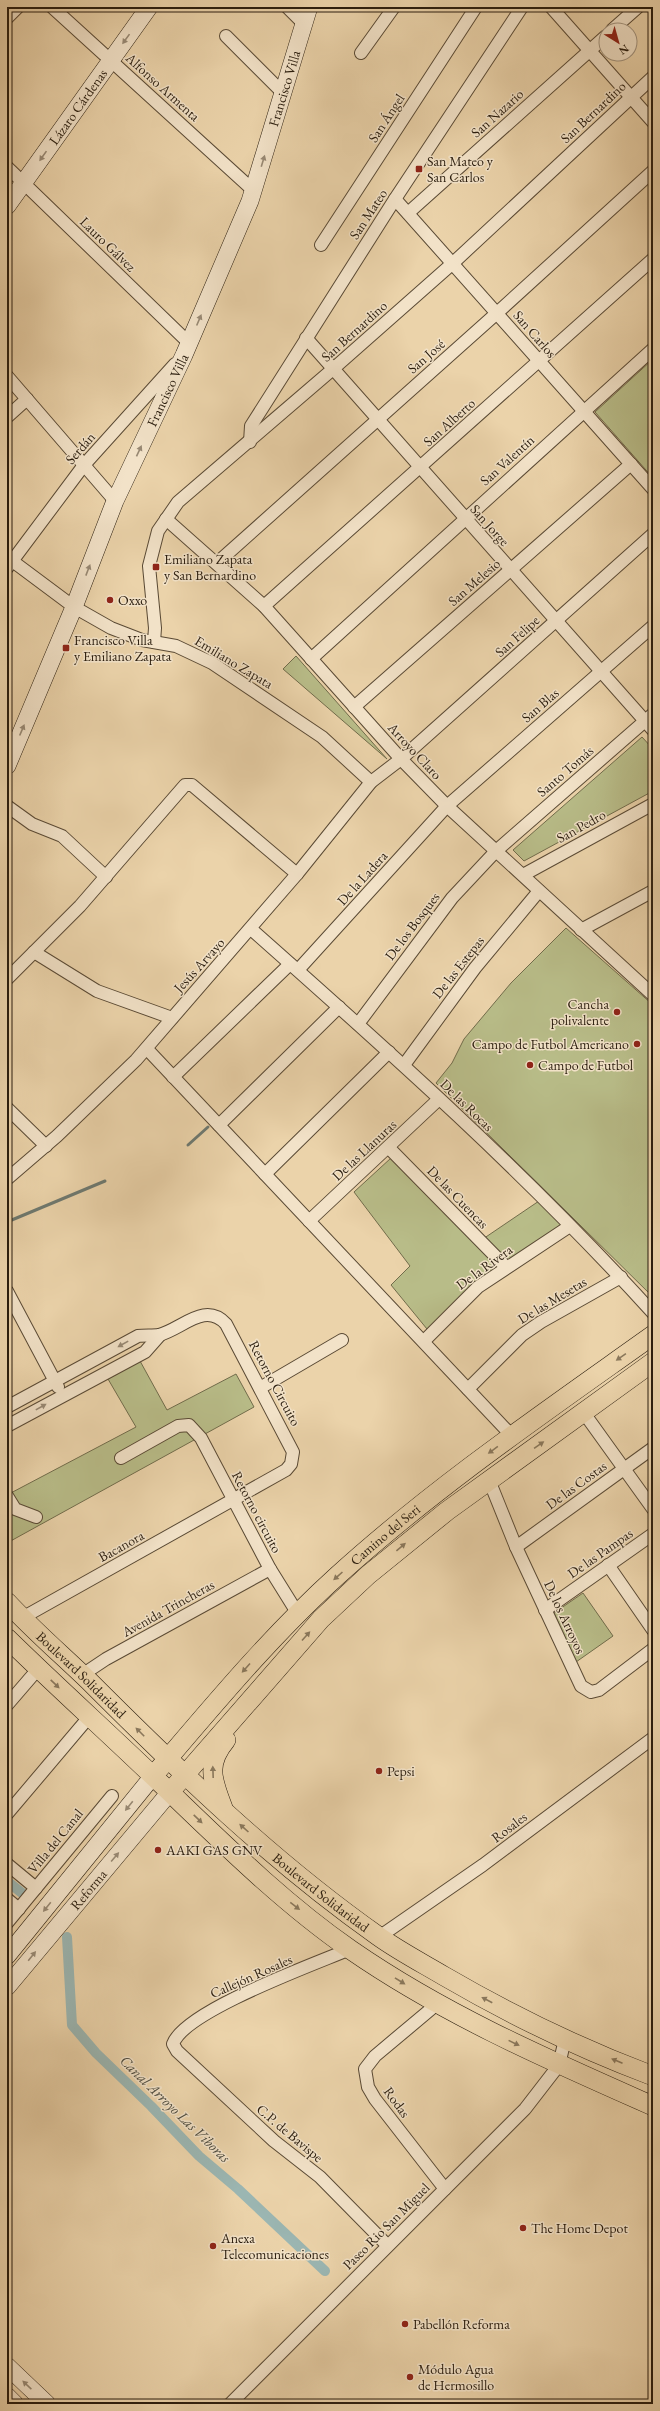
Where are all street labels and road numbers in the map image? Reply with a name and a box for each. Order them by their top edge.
street label: Alfonso Armenta [121,48,204,125]
street label: Francisco Villa [264,48,304,129]
street label: Lázaro Cárdenas [45,65,111,148]
street label: San Bernardino [556,77,630,147]
street label: San Nazario [467,85,527,141]
street label: San Ángel [364,90,409,146]
street label: San Mateo [345,185,391,243]
street label: Lauro Gálvez [76,213,140,276]
street label: San Bernardino [317,296,391,366]
street label: San Carlos [509,306,561,362]
street label: San José [404,334,449,377]
street label: Francisco Villa [143,350,193,429]
street label: San Alberto [419,394,479,450]
street label: Serdán [61,428,99,468]
street label: San Valentín [476,430,538,489]
street label: San Jorge [467,500,514,550]
street label: San Melesio [444,554,504,610]
street label: San Felipe [491,611,543,661]
street label: Emiliano Zapata [192,632,277,693]
street label: San Blas [517,683,563,726]
street label: Arroyo Claro [383,718,446,783]
street label: Santo Tomás [533,741,597,801]
street label: San Pedro [553,805,609,847]
street label: De la Ladera [333,847,391,909]
street label: De los Bosques [381,888,444,964]
street label: De las Estepas [428,932,488,1002]
street label: Jesús Arvayo [169,934,228,997]
street label: De las Rocas [436,1075,498,1135]
street label: De las Llanuras [328,1115,400,1184]
street label: De las Cuencas [423,1162,493,1233]
street label: De la Rivera [452,1240,516,1294]
street label: De las Mesetas [514,1272,590,1328]
street label: Retorno Circuito [245,1337,305,1429]
street label: De las Costas [542,1457,610,1513]
street label: Retorno circuito [228,1468,286,1556]
street label: Camino del Seri [346,1500,424,1569]
street label: De las Pampas [564,1524,637,1582]
street label: Bacanora [95,1526,147,1566]
street label: Avenida Trincheras [118,1575,218,1641]
street label: De los Arroyos [540,1577,590,1657]
street label: Boulevard Solidaridad [33,1627,131,1723]
street label: Villa del Canal [23,1804,87,1877]
street label: Rosales [487,1807,531,1846]
street label: Boulevard Solidaridad [269,1849,374,1936]
street label: Reforma [66,1865,111,1914]
street label: Callejón Rosales [207,1950,295,2002]
street label: Rodas [380,2083,415,2121]
street label: C.P. de Bavispe [253,2100,327,2166]
street label: Paseo Rio San Miguel [339,2178,434,2273]

